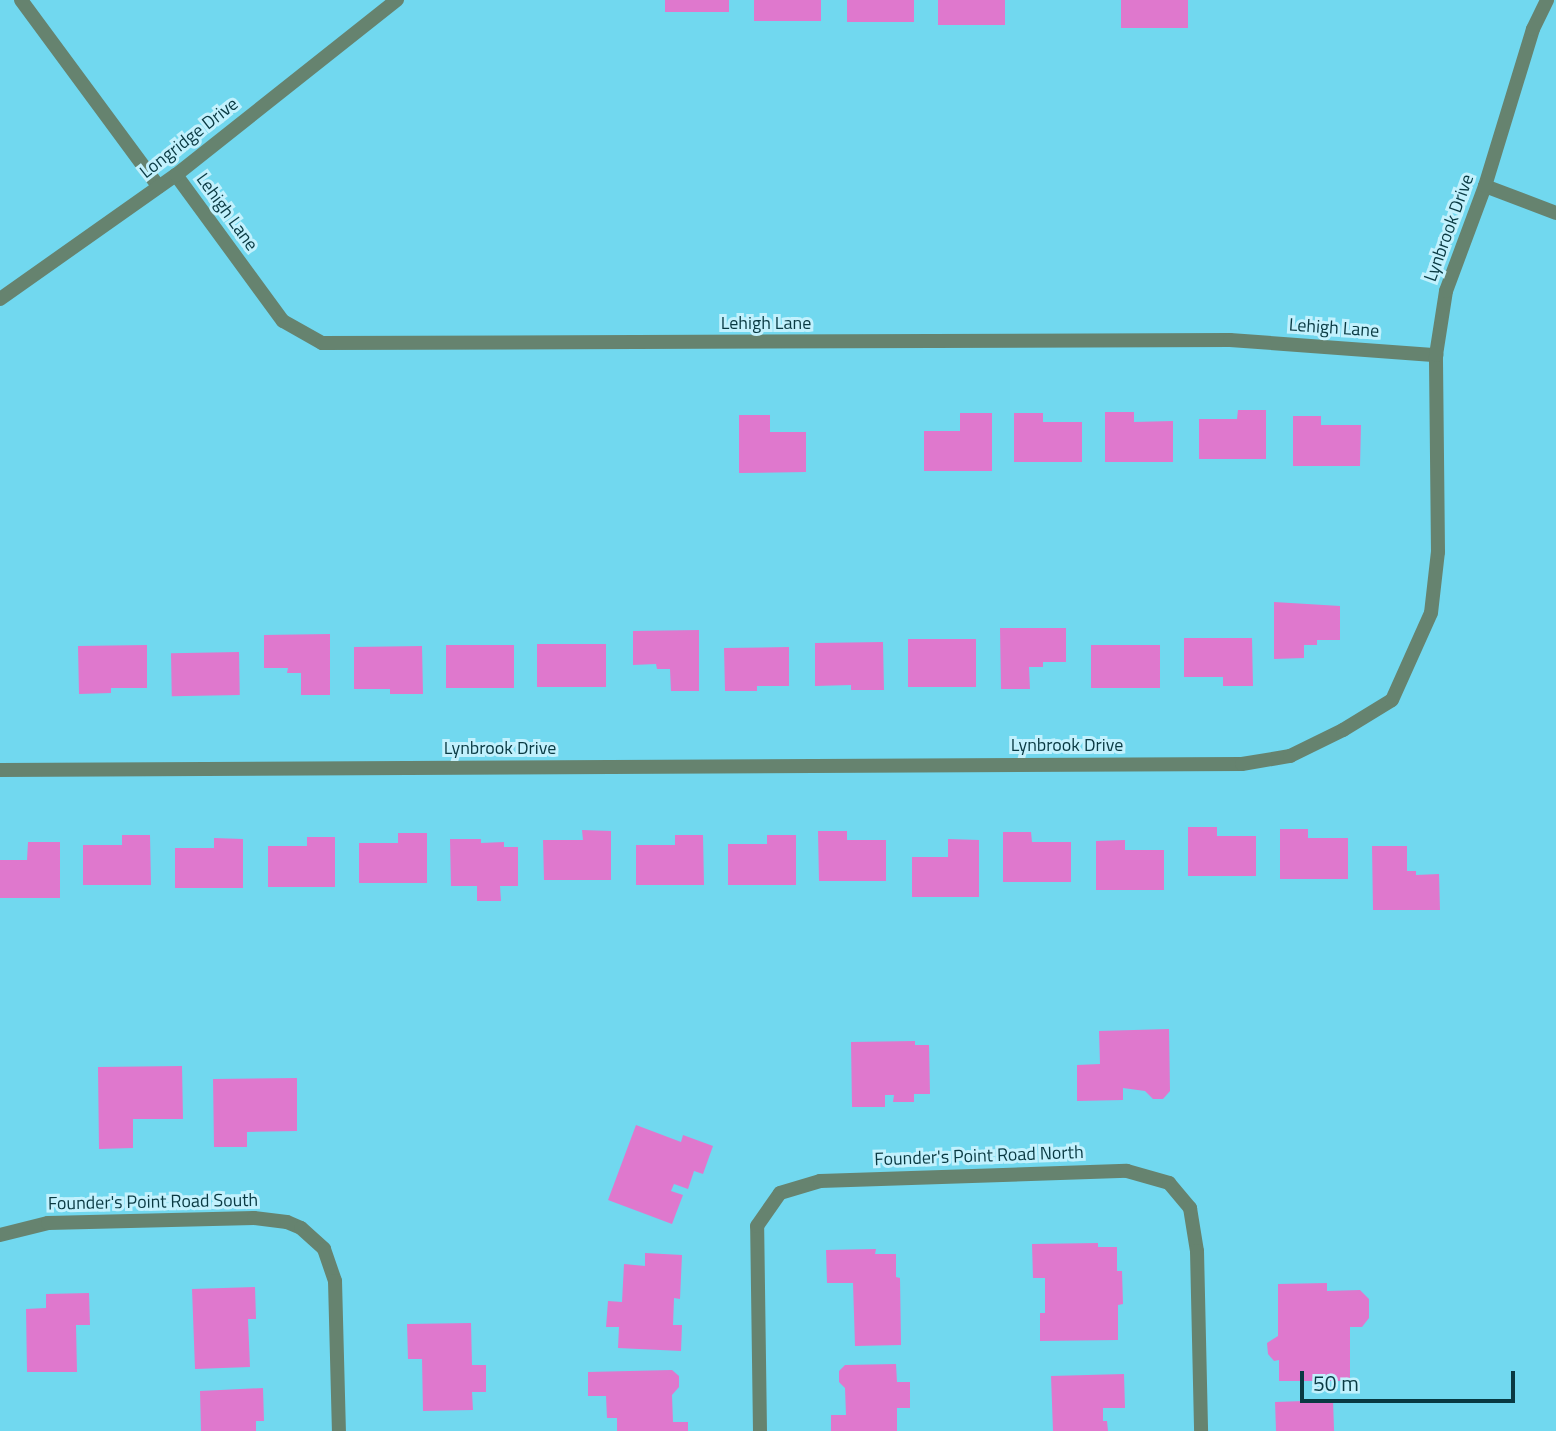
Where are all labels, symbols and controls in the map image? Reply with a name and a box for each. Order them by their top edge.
street label: Longridge Drive [136,93,242,183]
street label: Lehigh Lane [192,169,262,255]
street label: Lynbrook Drive [1420,171,1478,285]
street label: Lehigh Lane [721,312,811,334]
street label: Lehigh Lane [1288,314,1380,342]
street label: Lynbrook Drive [1011,734,1123,756]
street label: Lynbrook Drive [444,737,556,759]
street label: Founder's Point Road North [874,1142,1084,1170]
street label: Founder's Point Road South [48,1189,258,1215]
scale bar [1304,1358,1519,1402]
text: 50 m [1313,1367,1359,1399]

